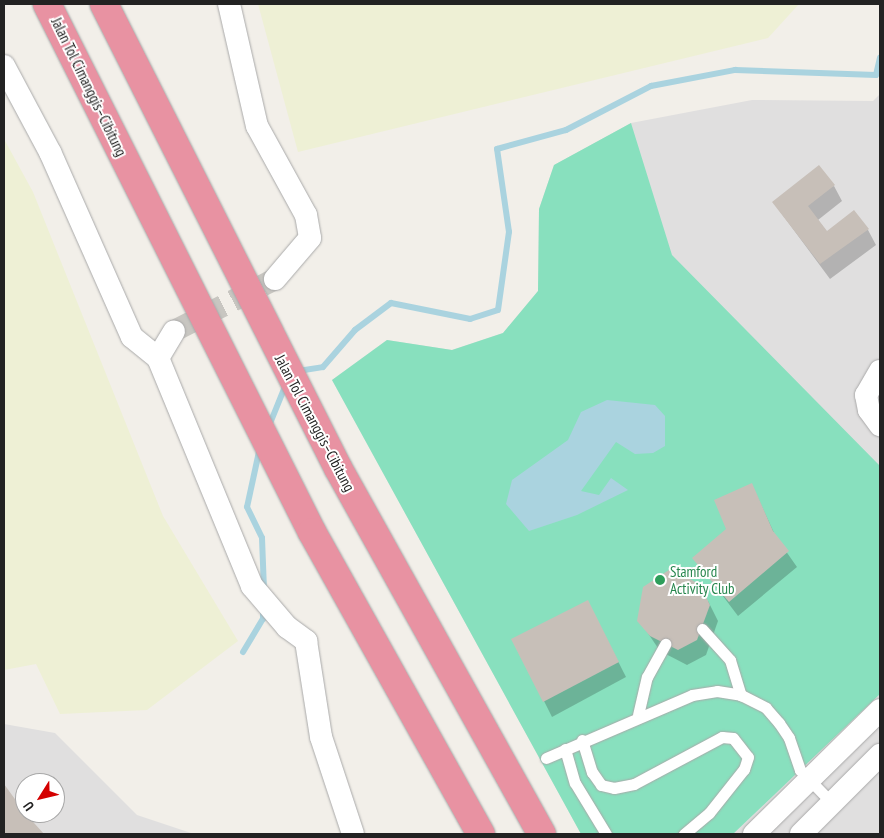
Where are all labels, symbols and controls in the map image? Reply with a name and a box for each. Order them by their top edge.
street label: Jalan Tol Cimanggis–Cibitung [47,15,131,159]
street label: Jalan Tol Cimanggis–Cibitung [271,351,359,495]
place label: Stamford Activity Club [670,562,735,597]
marker: Stamford Activity Club [654,574,666,586]
north arrow [15,773,65,823]
text: U [19,798,38,814]

